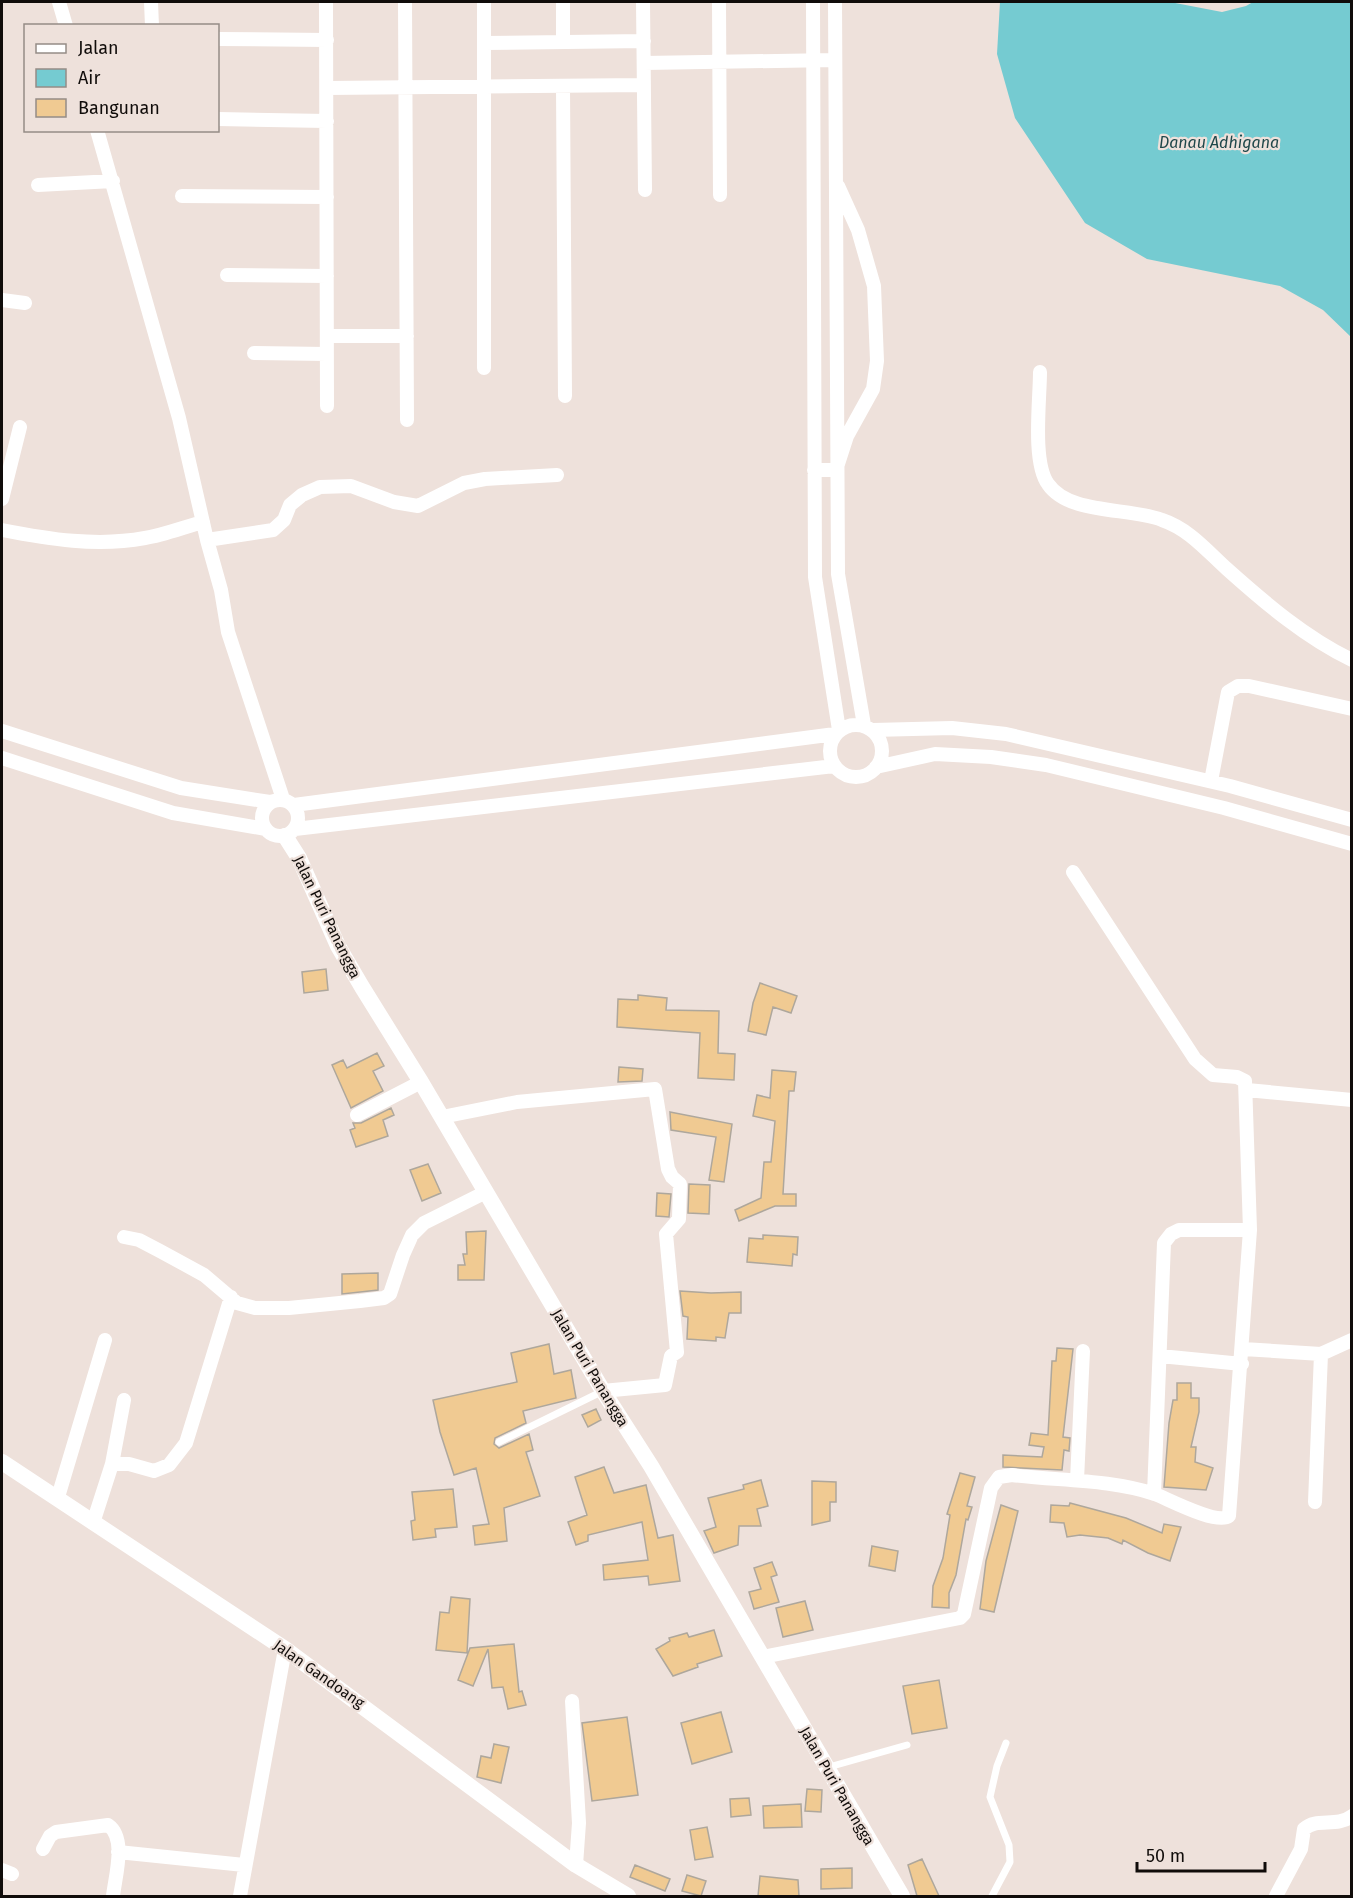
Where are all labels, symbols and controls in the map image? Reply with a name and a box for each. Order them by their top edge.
legend [24,24,219,132]
text: Jalan [78,37,119,59]
text: Air [78,67,100,89]
text: Bangunan [78,97,160,119]
water label: Danau Adhigana [1159,133,1279,152]
street label: Jalan Puri Panangga [290,853,364,981]
street label: Jalan Puri Panangga [548,1306,632,1430]
street label: Jalan Gandoang [270,1636,368,1712]
street label: Jalan Puri Panangga [796,1723,878,1849]
scale bar [1137,1835,1264,1873]
text: 50 m [1146,1845,1185,1867]

